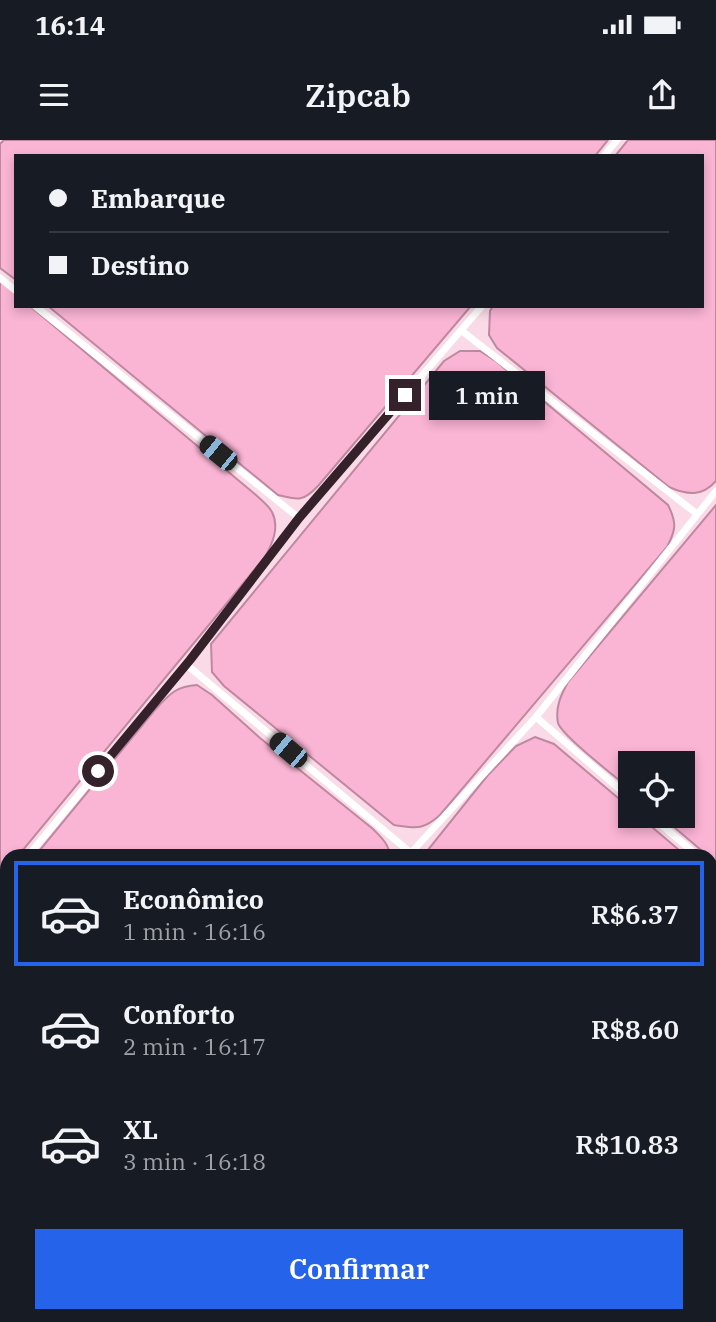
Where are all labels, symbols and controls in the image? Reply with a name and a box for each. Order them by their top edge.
text: 16:14 [35,8,105,42]
text: Zipcab [305,74,411,116]
icon: menu [35,76,73,114]
icon: share [643,76,681,114]
text: Embarque [91,181,225,215]
text: Destino [91,248,189,282]
callout: 1 min [430,370,545,420]
route end [389,379,421,411]
text: 1 min [455,380,519,410]
car [196,432,241,474]
car [266,728,311,772]
map controls [618,751,695,828]
button: locate [618,751,695,828]
route start [82,755,114,787]
icon: car [39,882,102,945]
text: Econômico [123,882,264,916]
text: R$6.37 [591,897,679,931]
text: 1 min · 16:16 [123,916,266,946]
icon: car [39,997,102,1060]
text: Conforto [123,997,235,1031]
text: R$8.60 [591,1012,679,1046]
text: 2 min · 16:17 [123,1031,266,1061]
icon: car [39,1112,102,1175]
text: XL [123,1112,158,1146]
text: R$10.83 [575,1127,679,1161]
text: 3 min · 16:18 [123,1146,266,1176]
button: Confirmar [35,1229,683,1309]

